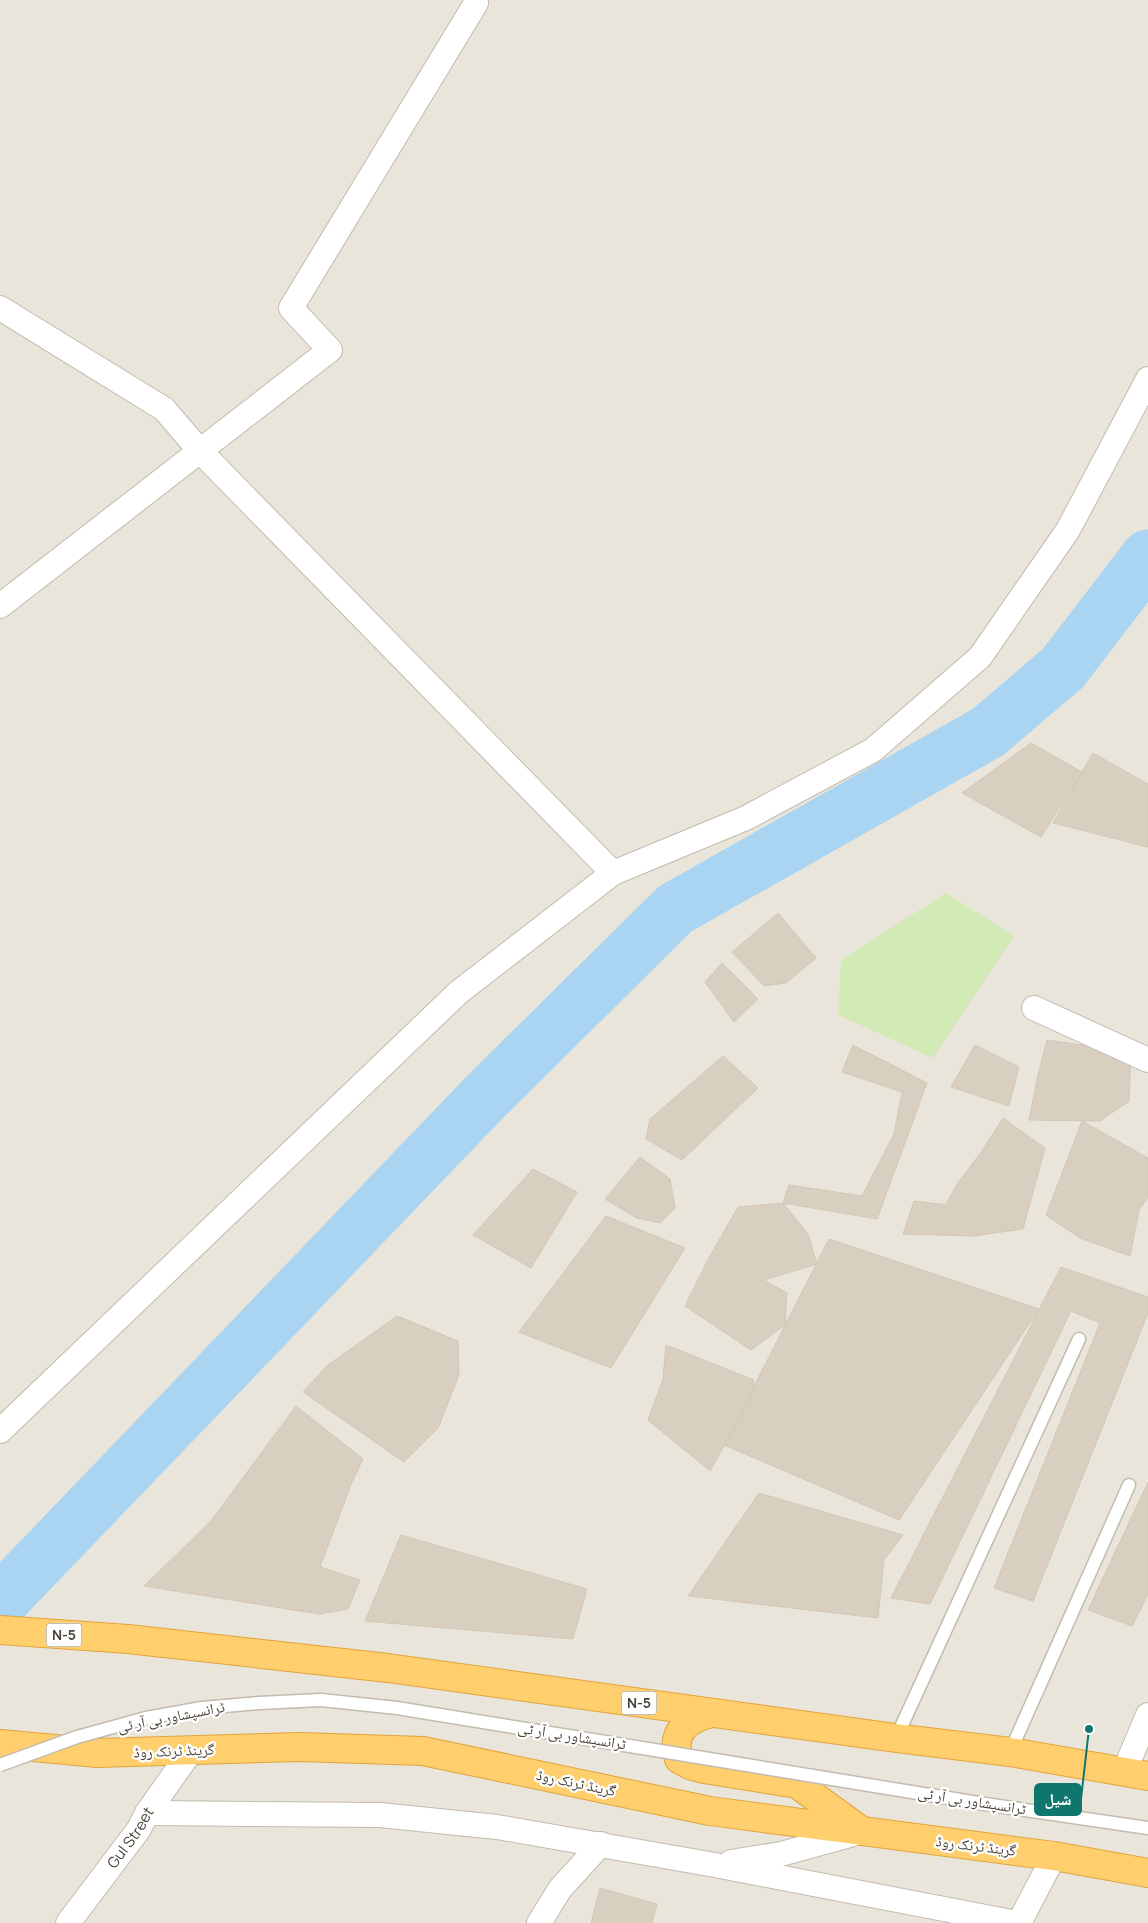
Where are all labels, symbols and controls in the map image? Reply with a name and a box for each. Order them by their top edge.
road number: N-5 [46,1624,82,1646]
road number: N-5 [622,1692,656,1715]
street label: ٹرانسپشاور بی آر ٹی [115,1696,227,1737]
street label: ٹرانسپشاور بی آر ٹی [517,1717,628,1754]
street label: گرینڈ ٹرنک روڈ [133,1739,215,1762]
street label: گرینڈ ٹرنک روڈ [534,1764,618,1801]
street label: ٹرانسپشاور بی آر ٹی [917,1782,1028,1819]
callout: شیل [1035,1784,1081,1815]
text: شیل [1045,1788,1071,1810]
street label: Gul Street [102,1802,158,1872]
street label: گرینڈ ٹرنک روڈ [935,1830,1018,1861]

